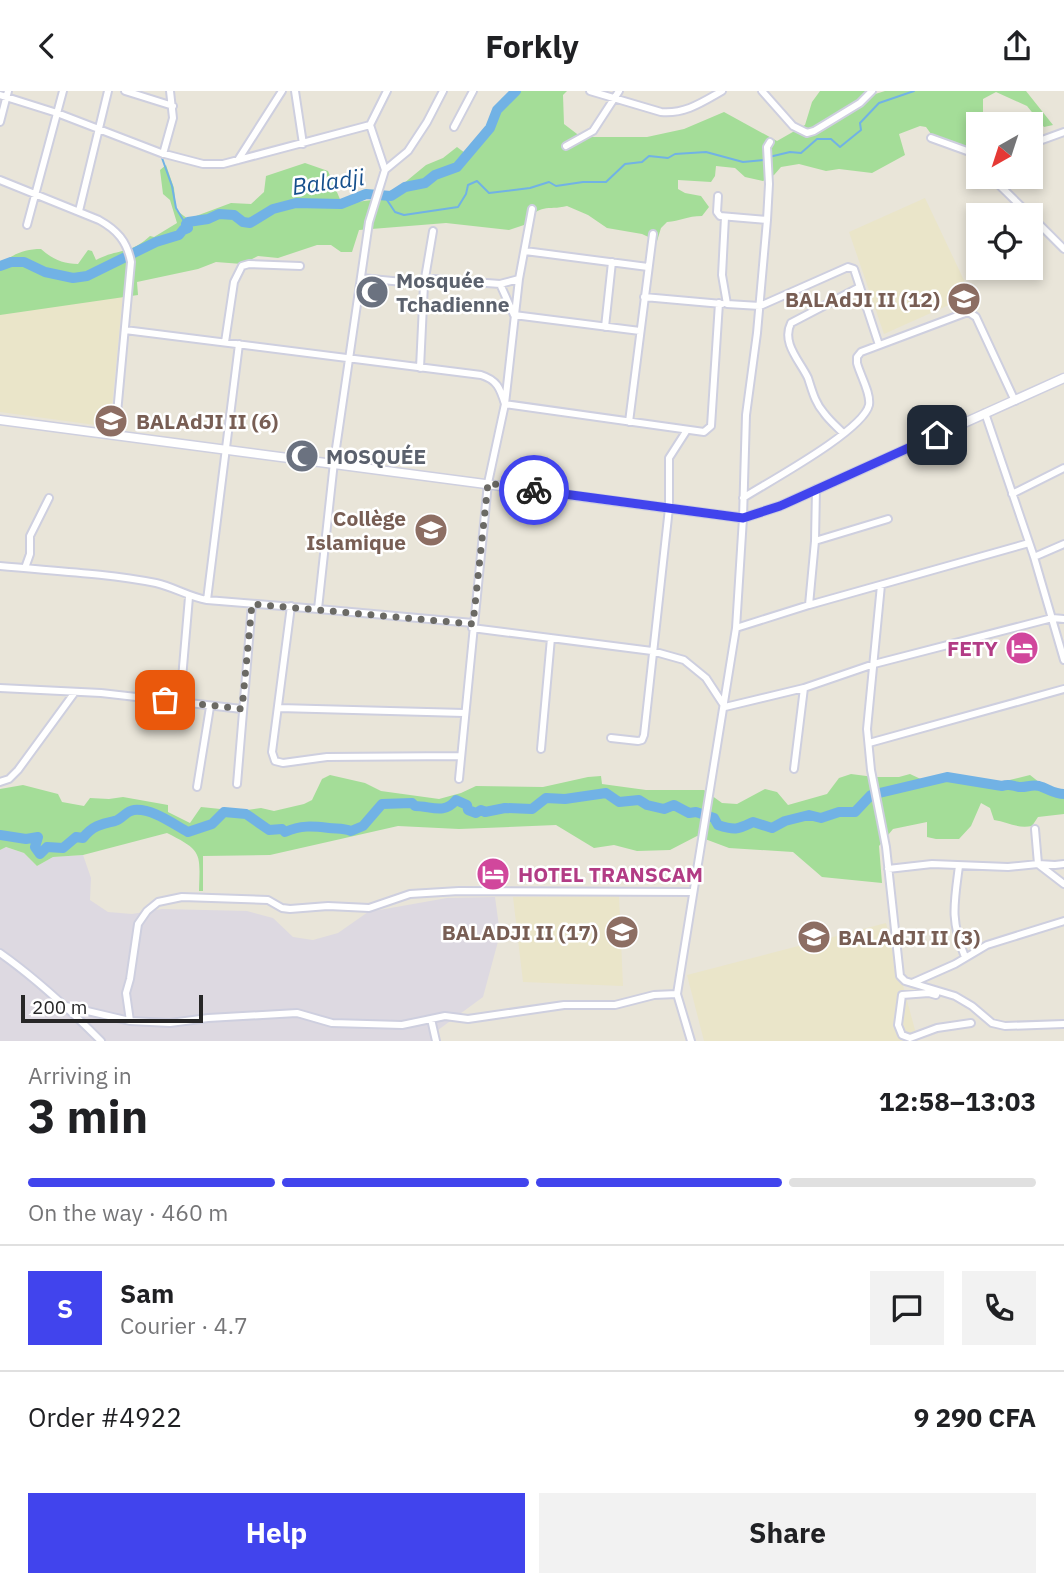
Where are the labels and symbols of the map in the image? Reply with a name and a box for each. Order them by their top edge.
north arrow [966,112,1043,189]
water label: Baladji [290,161,367,201]
place label: Mosquée Tchadienne [396,266,510,318]
mosque icon: Mosquée Tchadienne [353,273,391,311]
school or university icon: BALAdJI II (12) [945,280,983,318]
place label: BALAdJI II (12) [785,285,940,313]
school or university icon: BALAdJI II (6) [92,402,130,440]
pin [907,405,967,465]
place label: BALAdJI II (6) [136,407,278,435]
mosque icon: MOSQUÉE [283,437,321,475]
place label: MOSQUÉE [326,442,426,470]
courier [499,455,569,525]
place label: Collège Islamique [306,504,406,556]
school or university icon: Collège Islamique [412,511,450,549]
hotel icon: FETY [1003,629,1041,667]
place label: FETY [947,634,998,662]
pin [135,670,195,730]
hotel icon: HOTEL TRANSCAM [474,855,512,893]
place label: HOTEL TRANSCAM [518,860,703,888]
school or university icon: BALADJI II (17) [603,913,641,951]
place label: BALADJI II (17) [442,918,598,946]
school or university icon: BALAdJI II (3) [795,918,833,956]
place label: BALAdJI II (3) [838,923,980,951]
scale bar [21,992,203,1024]

